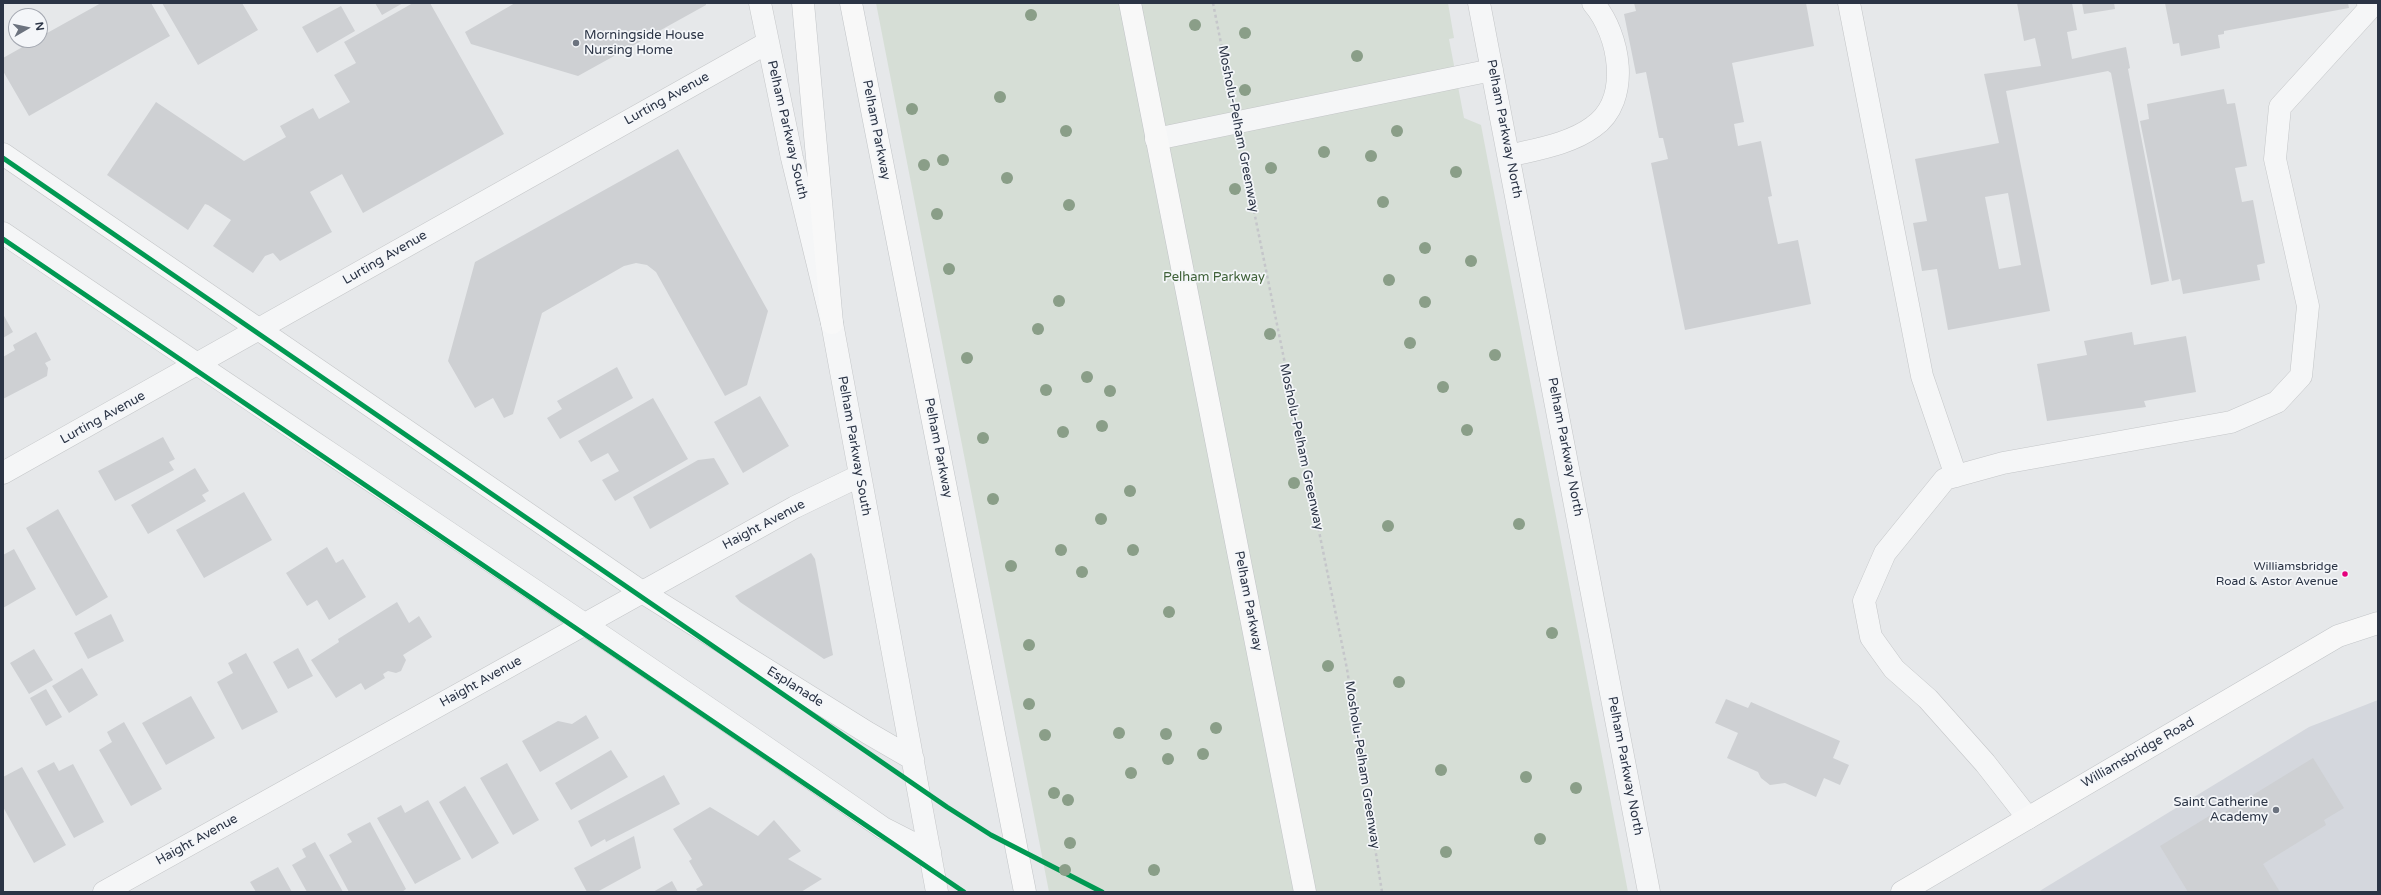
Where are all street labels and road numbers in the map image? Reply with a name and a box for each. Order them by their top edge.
street label: Mosholu-Pelham Greenway [1214,44,1262,214]
street label: Pelham Parkway North [1483,58,1525,200]
street label: Pelham Parkway South [763,59,811,201]
street label: Lurting Avenue [622,69,712,129]
street label: Pelham Parkway [859,79,893,181]
street label: Lurting Avenue [340,228,430,288]
street label: Mosholu-Pelham Greenway [1276,362,1326,532]
street label: Pelham Parkway South [834,375,874,517]
street label: Pelham Parkway North [1544,376,1586,518]
street label: Lurting Avenue [58,388,148,448]
street label: Pelham Parkway [921,397,955,499]
street label: Haight Avenue [720,497,808,553]
street label: Pelham Parkway [1231,550,1265,652]
street label: Haight Avenue [437,653,525,711]
street label: Esplanade [764,663,826,711]
street label: Mosholu-Pelham Greenway [1341,680,1383,850]
street label: Pelham Parkway North [1604,695,1646,837]
street label: Williamsbridge Road [2079,714,2197,792]
street label: Haight Avenue [153,811,241,869]

